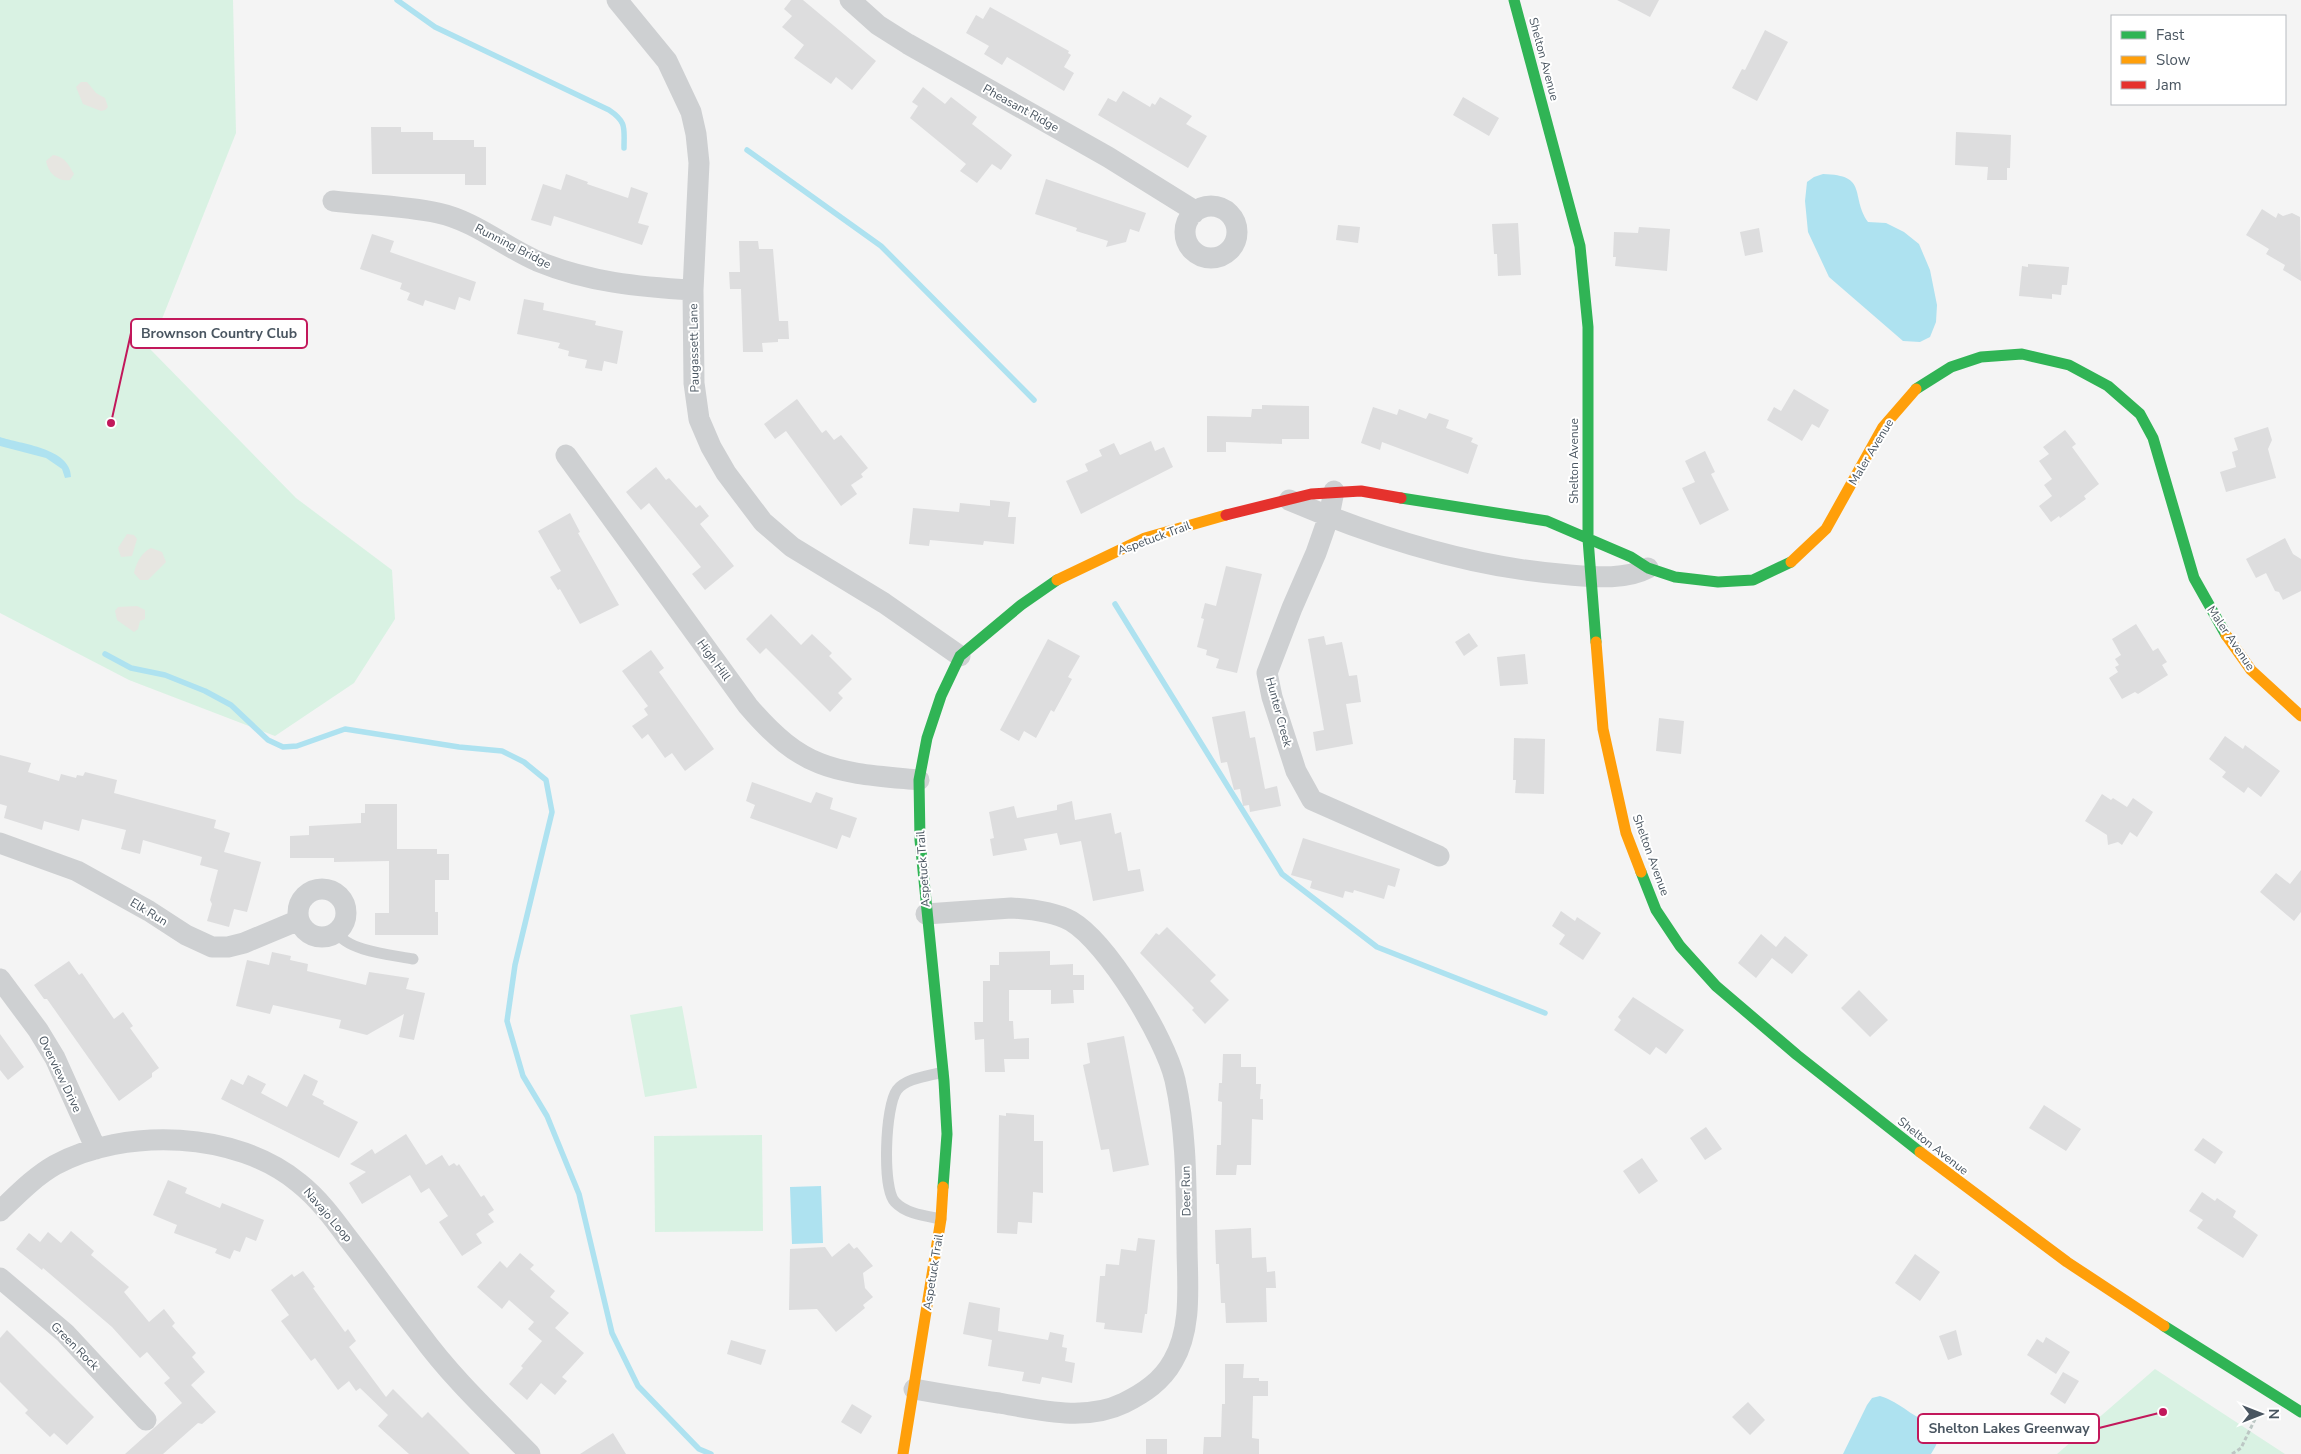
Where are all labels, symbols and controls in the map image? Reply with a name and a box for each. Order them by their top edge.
legend [2111,15,2286,105]
street label: Shelton Avenue [1525,16,1563,102]
text: Fast [2156,25,2185,45]
text: Slow [2156,50,2191,70]
text: Jam [2155,75,2182,95]
street label: Pheasant Ridge [980,80,1062,136]
street label: Running Bridge [472,220,554,272]
street label: Paugassett Lane [685,303,703,393]
callout: Brownson Country Club [131,319,307,348]
text: Brownson Country Club [141,324,297,343]
street label: Maler Avenue [1845,416,1897,488]
street label: Shelton Avenue [1566,418,1582,504]
street label: Aspetuck Trail [1115,517,1193,559]
street label: Maler Avenue [2203,603,2259,673]
street label: High Hill [693,636,735,684]
street label: Hunter Creek [1262,675,1296,750]
street label: Shelton Avenue [1629,812,1673,898]
street label: Aspetuck Trail [912,830,934,908]
street label: Elk Run [127,895,171,929]
street label: Overview Drive [35,1033,85,1115]
street label: Shelton Avenue [1894,1113,1972,1179]
street label: Deer Run [1178,1166,1194,1216]
street label: Navajo Loop [300,1184,356,1246]
street label: Aspetuck Trail [919,1232,947,1311]
street label: Green Rock [48,1319,103,1374]
north arrow [2236,1389,2286,1439]
text: N [2264,1409,2283,1419]
callout: Shelton Lakes Greenway [1918,1414,2099,1443]
text: Shelton Lakes Greenway [1928,1419,2090,1438]

